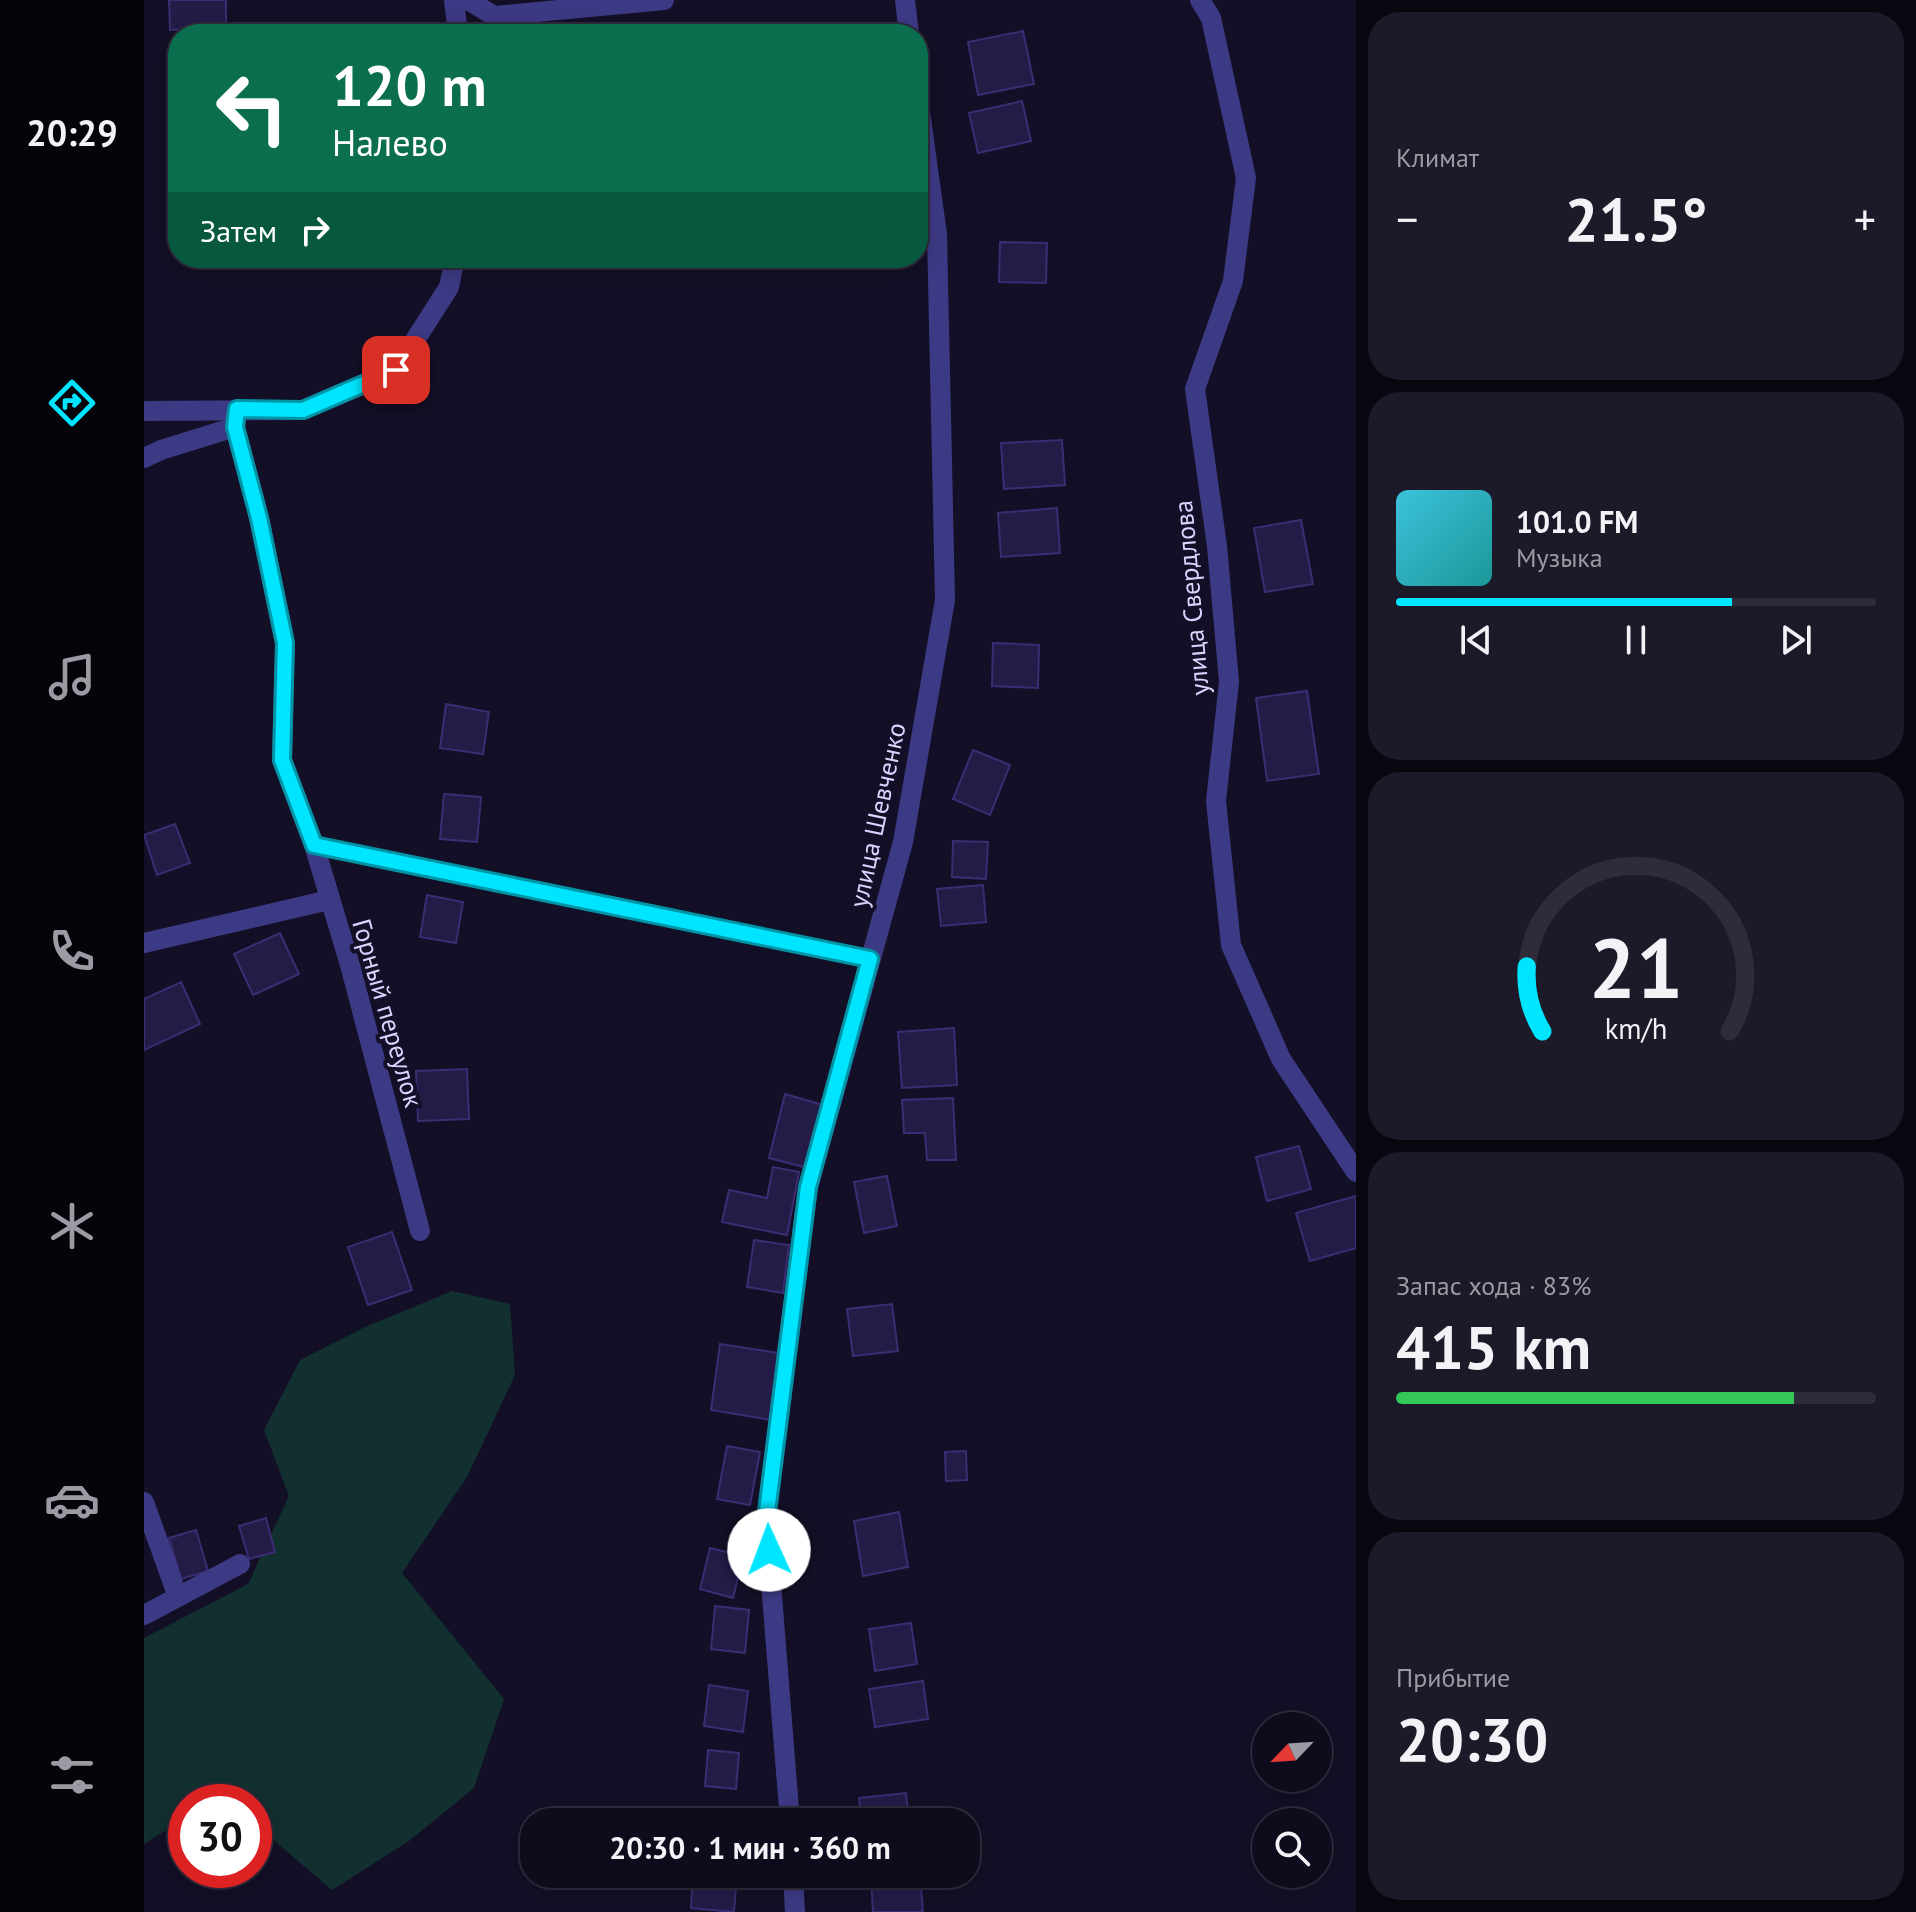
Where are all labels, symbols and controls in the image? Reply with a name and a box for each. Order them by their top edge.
text: 120 m [332,49,487,121]
icon: left [200,56,304,160]
text: 20:29 [26,109,118,156]
text: Налево [332,119,448,166]
text: Климат [1396,141,1479,174]
text: 21.5° [1564,180,1708,258]
text: − [1396,190,1418,247]
text: + [1854,190,1876,247]
icon: right [293,208,337,252]
text: Затем [200,211,277,250]
pin [362,336,430,404]
icon: arrive [374,348,418,392]
icon: directions [44,375,100,431]
street label: улица Свердлова [1166,499,1216,697]
text: 101.0 FM [1516,502,1638,541]
text: Музыка [1516,541,1603,574]
icon: previous [1454,618,1498,662]
icon: pause [1614,618,1658,662]
icon: next [1774,618,1818,662]
icon: music [44,649,100,705]
street label: улица Шевченко [841,720,913,910]
text: 21 [1589,913,1683,1021]
street label: Горный переулок [345,915,431,1111]
icon: phone [44,923,100,979]
text: km/h [1605,1010,1667,1047]
icon: climate [44,1198,100,1254]
text: Запас хода · 83% [1396,1269,1591,1302]
text: 415 km [1396,1308,1591,1386]
icon: car [44,1472,100,1528]
position arrow [727,1508,811,1592]
text: Прибытие [1396,1661,1510,1694]
text: 20:30 [1396,1700,1548,1778]
north arrow [1252,1712,1332,1792]
map controls [1252,1712,1332,1888]
icon: filters [44,1747,100,1803]
speed limit sign: 30 [168,1784,272,1888]
button: search [1252,1808,1332,1888]
text: 20:30 · 1 мин · 360 m [609,1828,891,1867]

